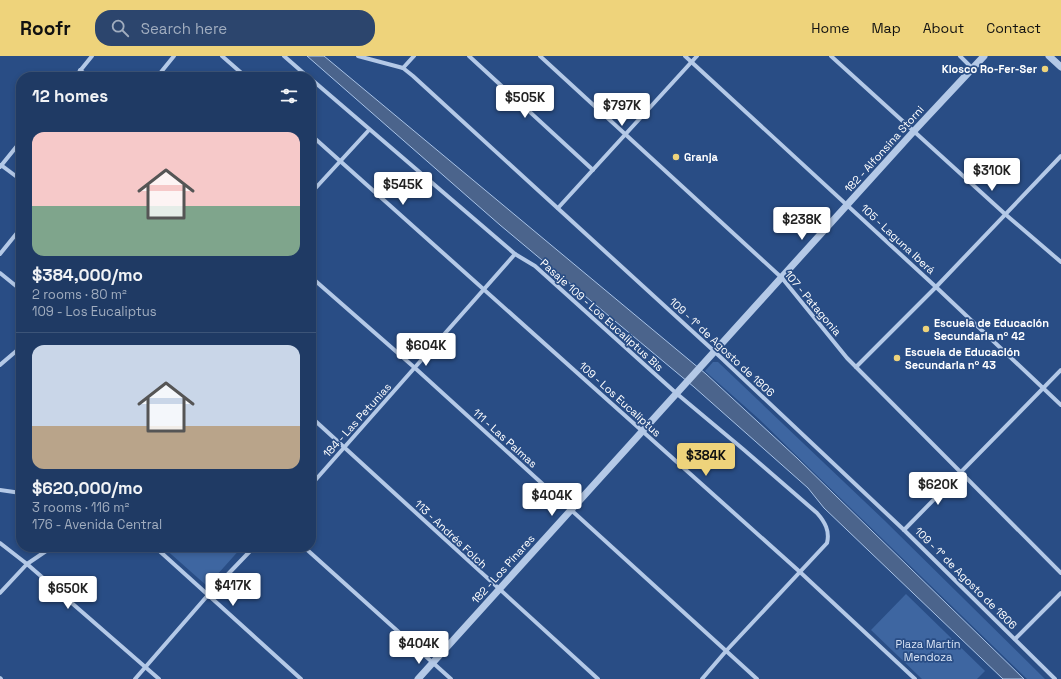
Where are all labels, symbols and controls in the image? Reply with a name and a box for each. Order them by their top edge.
search box [95,10,375,46]
text: Roofr [20,16,71,41]
icon: search [109,17,131,39]
text: Search here [141,19,227,38]
text: Home [811,19,849,37]
text: Map [871,19,901,37]
text: About [923,19,964,37]
text: Contact [986,19,1041,37]
place label: Kiosco Ro-Fer-Ser [942,62,1038,76]
marker: Kiosco Ro-Fer-Ser [1040,64,1050,74]
text: 12 homes [32,85,108,107]
icon: filters [278,85,300,107]
pin: $505K [497,85,553,119]
text: $505K [505,89,545,106]
pin: $797K [594,93,650,127]
text: $797K [603,97,641,114]
street label: 182 - Alfonsina Storni [841,102,927,195]
place label: Granja [684,150,719,164]
marker: Granja [671,152,681,162]
icon: home [130,158,202,230]
pin: $310K [964,158,1020,192]
text: $310K [973,162,1011,179]
pin: $545K [375,172,431,206]
text: $545K [383,176,423,193]
street label: 105 - Laguna Iberá [858,201,939,278]
pin: $238K [774,207,830,241]
text: $238K [782,211,822,228]
street label: Pasaje 109 - Los Eucaliptus Bis [538,256,667,374]
text: $384,000/mo [32,264,143,286]
street label: 107 - Patagonia [782,267,845,339]
text: 2 rooms · 80 m² [32,286,127,303]
street label: 109 - 1° de Agosto de 1806 [666,295,778,400]
text: 109 - Los Eucaliptus [32,303,157,320]
place label: Escuela de Educación Secundaria nº 42 [934,316,1049,343]
marker: Escuela de Educación Secundaria nº 42 [921,324,931,334]
pin: $604K [398,333,454,367]
text: $604K [406,337,446,354]
place label: Escuela de Educación Secundaria nº 43 [905,345,1020,372]
marker: Escuela de Educación Secundaria nº 43 [892,353,902,363]
street label: 109 - Los Eucaliptus [576,359,664,440]
icon: home [130,371,202,443]
street label: 184 - Las Petunias [320,380,394,460]
street label: 111 - Las Palmas [470,405,540,471]
pin: $384K [678,443,734,477]
text: $384K [686,447,726,464]
pin: $620K [910,472,966,506]
text: $620K [918,476,958,493]
text: $620,000/mo [32,477,143,499]
pin: $404K [524,483,580,517]
text: $404K [532,487,572,504]
street label: 113 - Andrés Folch [412,497,490,571]
text: 3 rooms · 116 m² [32,499,129,516]
text: 176 - Avenida Central [32,516,162,533]
street label: 109 - 1° de Agosto de 1806 [912,524,1020,632]
street label: 182 - Los Pinares [468,531,538,606]
pin: $417K [205,573,261,607]
pin: $650K [40,576,96,610]
text: $417K [215,577,251,594]
text: $650K [48,580,88,597]
pin: $404K [391,631,447,665]
text: $404K [399,635,439,652]
park label: Plaza Martín Mendoza [896,637,960,664]

